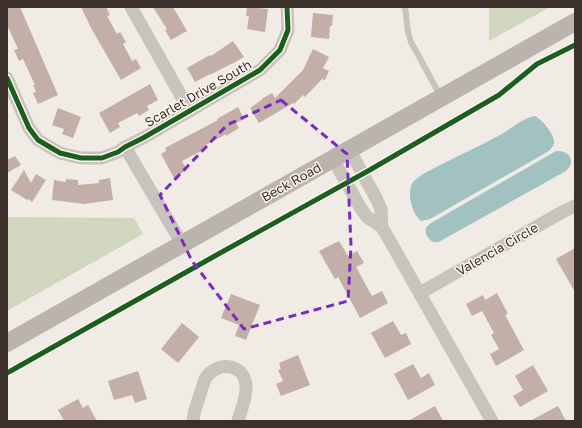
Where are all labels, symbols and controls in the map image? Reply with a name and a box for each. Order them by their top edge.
street label: Scarlet Drive South [142,56,254,130]
street label: Beck Road [258,159,324,205]
street label: Valencia Circle [453,219,541,279]

